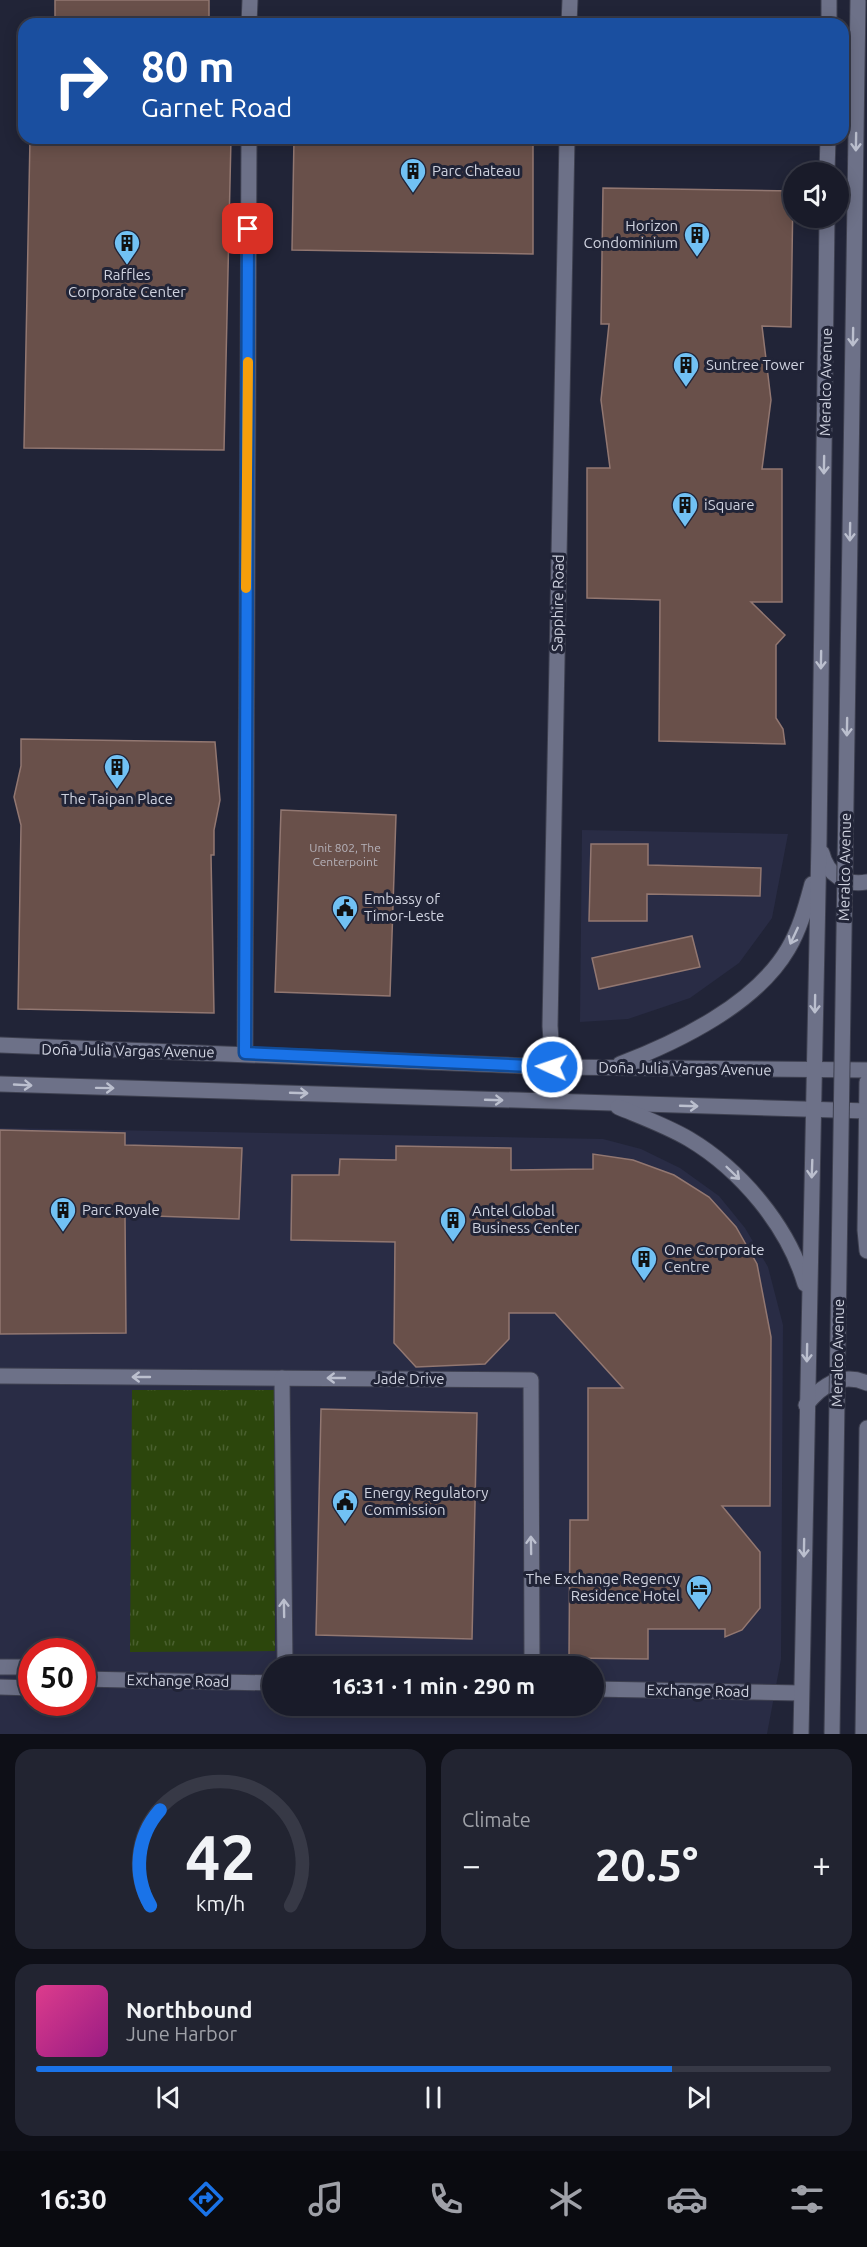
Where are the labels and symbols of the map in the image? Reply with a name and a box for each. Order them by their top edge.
one-way arrow [850,132,862,152]
building icon: Parc Chateau [398,156,428,194]
place label: Parc Chateau [432,162,521,179]
pin [222,203,273,254]
place label: Horizon Condominium [584,217,678,251]
building icon: Horizon Condominium [682,220,712,258]
building icon: Raffles Corporate Center [112,228,142,266]
place label: Raffles Corporate Center [68,266,186,300]
one-way arrow [847,327,859,347]
street label: Meralco Avenue [816,328,835,436]
building icon: Suntree Tower [671,350,701,388]
place label: Suntree Tower [706,356,805,373]
one-way arrow [819,454,830,474]
building icon: iSquare [670,490,700,528]
place label: iSquare [704,496,755,513]
one-way arrow [844,522,856,542]
street label: Sapphire Road [548,554,567,652]
one-way arrow [815,649,827,669]
one-way arrow [842,717,853,737]
building icon: The Taipan Place [102,752,132,790]
place label: The Taipan Place [61,790,173,807]
street label: Meralco Avenue [835,813,854,921]
house number: Unit 802, The Centerpoint [309,841,381,868]
place label: Embassy of Timor-Leste [364,890,444,924]
public building icon: Embassy of Timor-Leste [330,893,360,931]
one-way arrow [788,927,800,945]
one-way arrow [810,994,821,1014]
position arrow [520,1035,584,1099]
street label: Doña Julia Vargas Avenue [41,1040,215,1061]
street label: Doña Julia Vargas Avenue [598,1058,772,1079]
one-way arrow [13,1079,33,1090]
one-way arrow [94,1082,114,1093]
one-way arrow [289,1087,309,1098]
one-way arrow [484,1095,504,1106]
one-way arrow [679,1101,699,1112]
one-way arrow [806,1159,818,1179]
one-way arrow [726,1166,741,1180]
building icon: Parc Royale [48,1195,78,1233]
place label: Parc Royale [82,1201,160,1218]
place label: Antel Global Business Center [472,1202,580,1236]
building icon: Antel Global Business Center [438,1205,468,1243]
place label: One Corporate Centre [664,1241,765,1275]
building icon: One Corporate Centre [629,1244,659,1282]
street label: Meralco Avenue [828,1299,847,1407]
one-way arrow [801,1343,813,1363]
street label: Jade Drive [373,1370,445,1387]
one-way arrow [131,1371,151,1383]
one-way arrow [326,1372,346,1384]
place label: Energy Regulatory Commission [364,1484,489,1518]
public building icon: Energy Regulatory Commission [330,1487,360,1525]
one-way arrow [526,1536,537,1556]
one-way arrow [798,1538,810,1558]
place label: The Exchange Regency Residence Hotel [526,1570,680,1604]
hotel icon: The Exchange Regency Residence Hotel [684,1573,714,1611]
one-way arrow [279,1599,290,1619]
speed limit sign: 50 [18,1638,96,1716]
street label: Exchange Road [127,1671,230,1690]
street label: Exchange Road [647,1681,750,1700]

